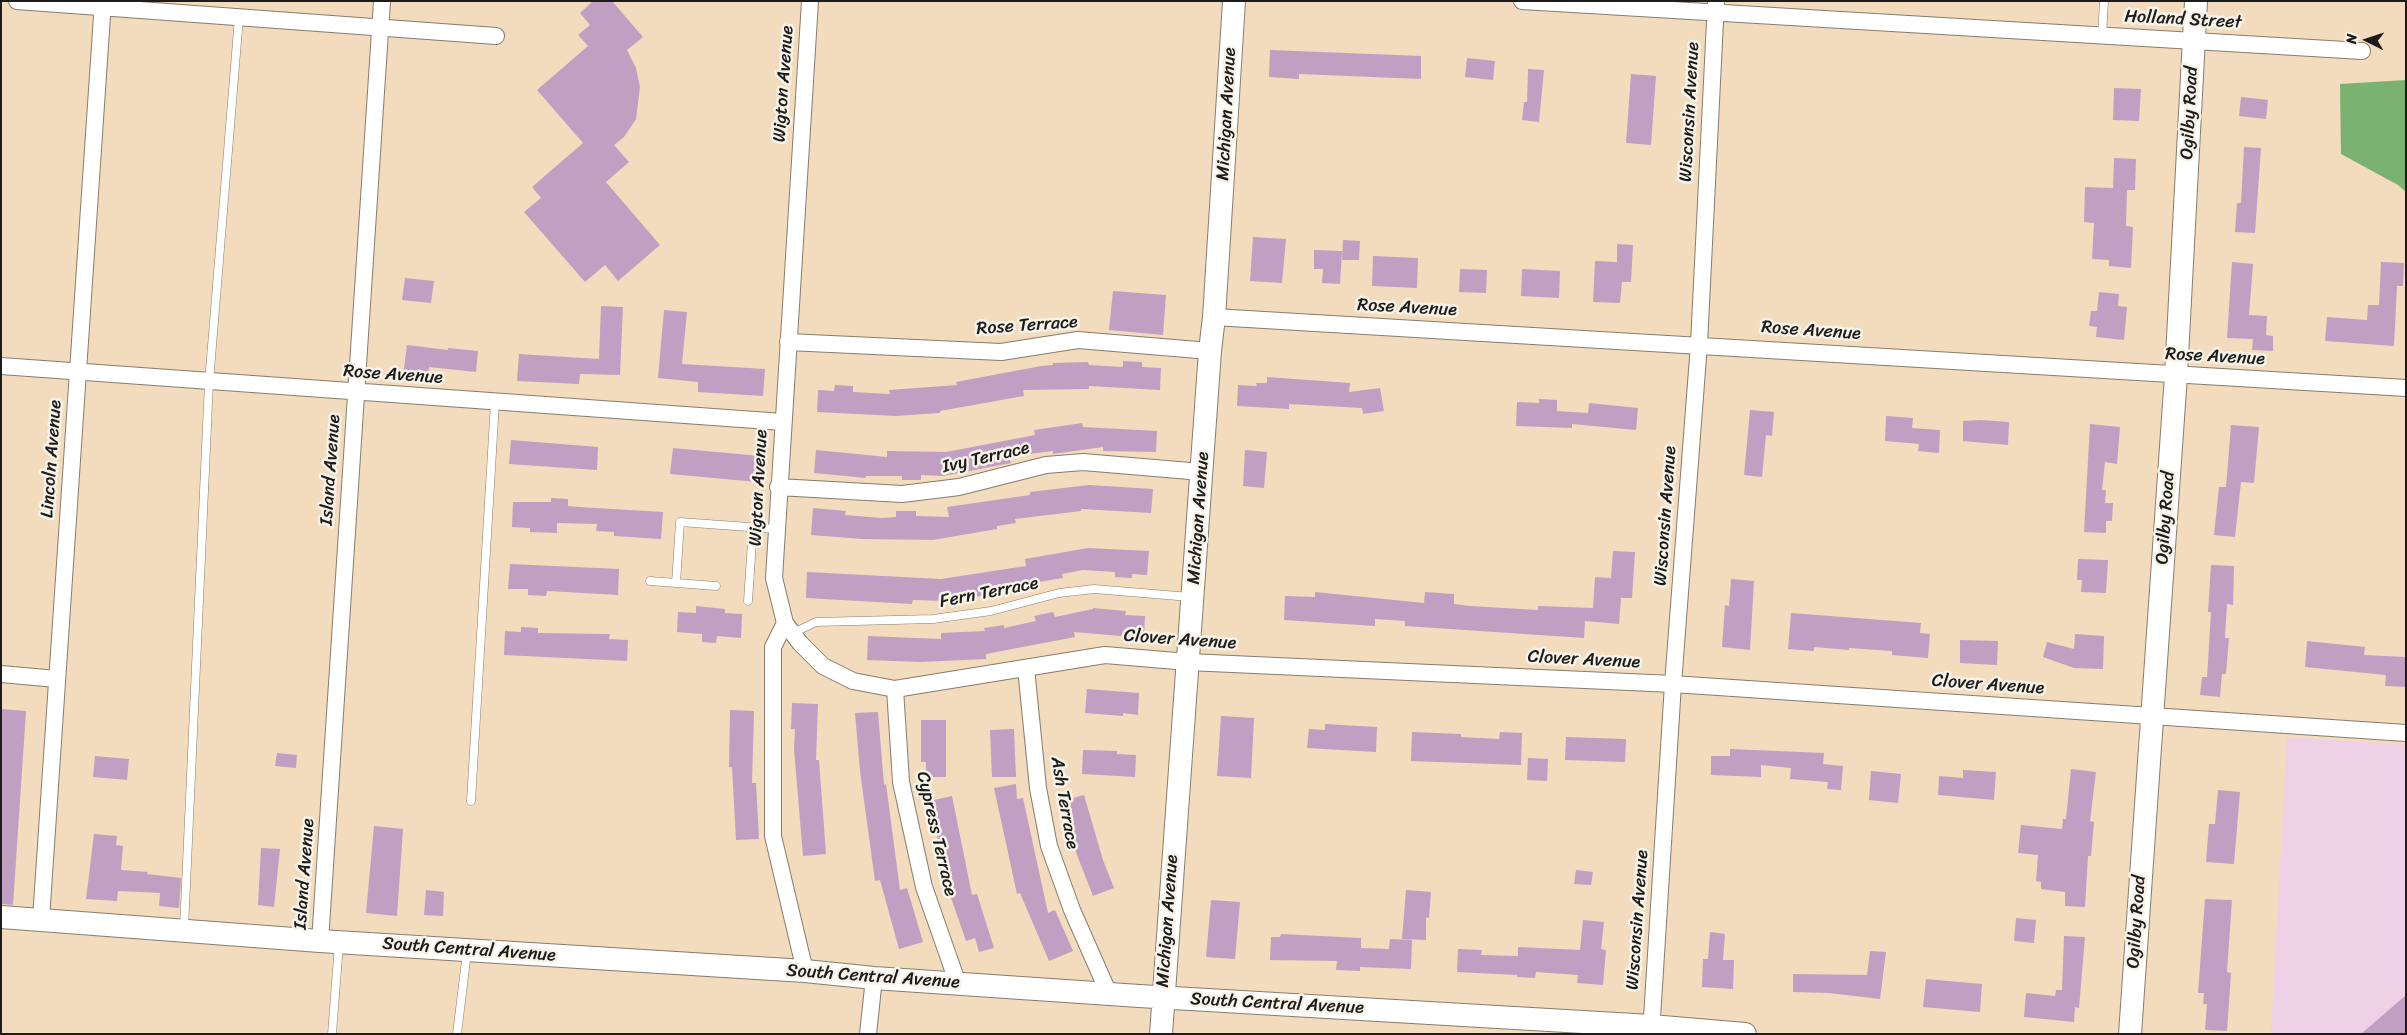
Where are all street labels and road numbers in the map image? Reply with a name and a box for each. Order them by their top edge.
street label: Holland Street [2124,6,2242,34]
street label: Wigton Avenue [769,25,799,143]
street label: Wisconsin Avenue [1676,41,1704,183]
street label: Michigan Avenue [1213,47,1241,181]
street label: Ogilby Road [2177,66,2203,160]
street label: Rose Avenue [1357,295,1457,321]
street label: Rose Terrace [976,312,1078,340]
street label: Rose Avenue [1760,317,1862,345]
street label: Rose Avenue [2165,344,2265,370]
street label: Rose Avenue [342,361,444,389]
street label: Lincoln Avenue [37,399,67,519]
street label: Island Avenue [316,414,346,526]
street label: Wigton Avenue [745,429,773,547]
street label: Ivy Terrace [940,438,1032,478]
street label: Wisconsin Avenue [1650,445,1682,587]
street label: Michigan Avenue [1184,451,1214,585]
street label: Ogilby Road [2152,471,2180,565]
street label: Fern Terrace [938,573,1040,613]
street label: Clover Avenue [1123,625,1237,655]
street label: Clover Avenue [1527,646,1641,674]
street label: Clover Avenue [1931,670,2045,700]
street label: Ash Terrace [1045,755,1083,851]
street label: Cypress Terrace [911,770,961,898]
street label: Island Avenue [290,818,320,930]
street label: Wisconsin Avenue [1622,849,1654,991]
street label: Michigan Avenue [1153,854,1183,988]
street label: Ogilby Road [2123,875,2151,969]
street label: South Central Avenue [382,933,556,967]
street label: South Central Avenue [786,960,960,994]
street label: South Central Avenue [1190,989,1364,1019]

